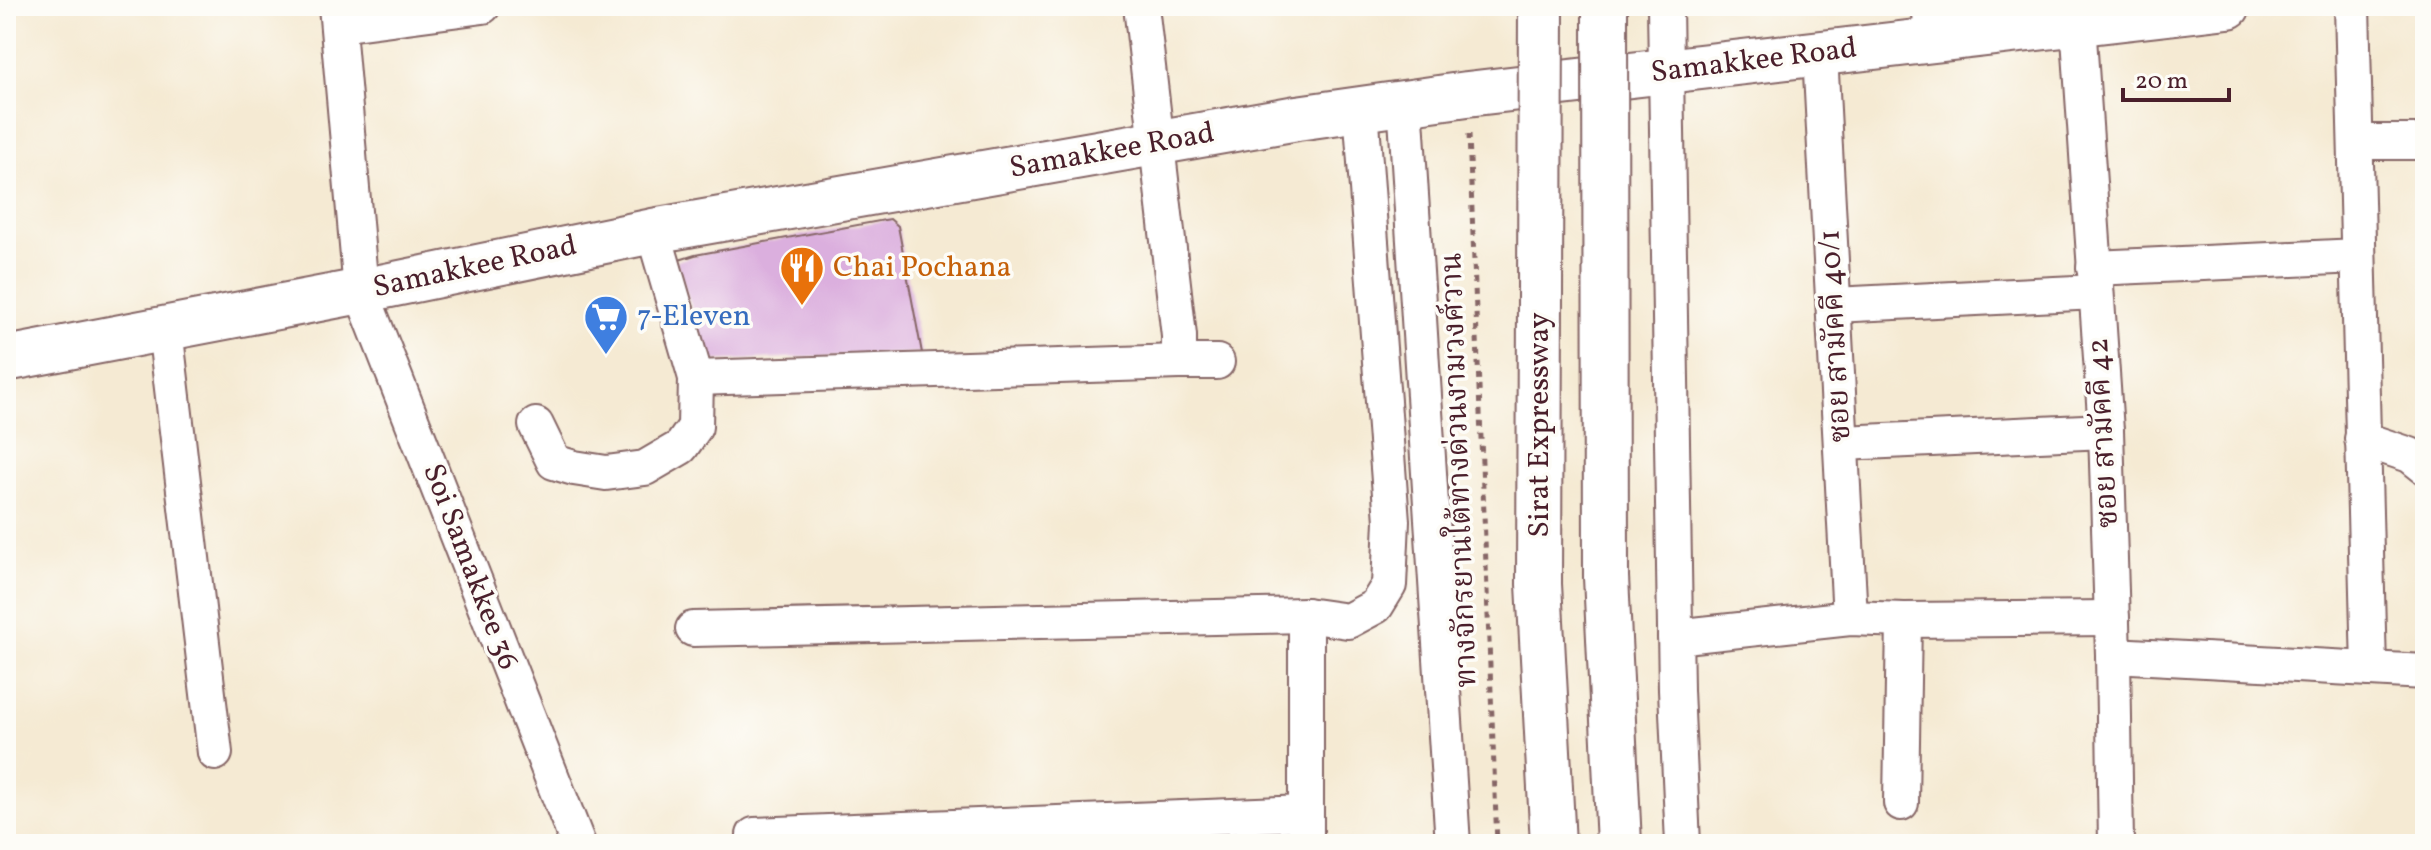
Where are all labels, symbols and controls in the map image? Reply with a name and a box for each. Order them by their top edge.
street label: Samakkee Road [1649,28,1859,94]
scale bar [2123,52,2229,102]
text: 20 m [2135,65,2188,99]
street label: Samakkee Road [1006,112,1218,190]
street label: Samakkee Road [369,225,581,309]
street label: ซอย สามัคคี 40/1 [1809,228,1863,444]
restaurant icon: Chai Pochana [778,244,826,307]
place label: Chai Pochana [833,247,1012,289]
street label: ทางจักรยานใต้ทางด่วนงามวงศ์วาน [1429,252,1489,688]
supermarket icon: 7-Eleven [582,293,630,356]
place label: 7-Eleven [637,296,751,338]
street label: Sirat Expressway [1519,312,1561,538]
street label: ซอย สามัคคี 42 [2078,337,2130,529]
street label: Soi Samakkee 36 [411,458,529,676]

